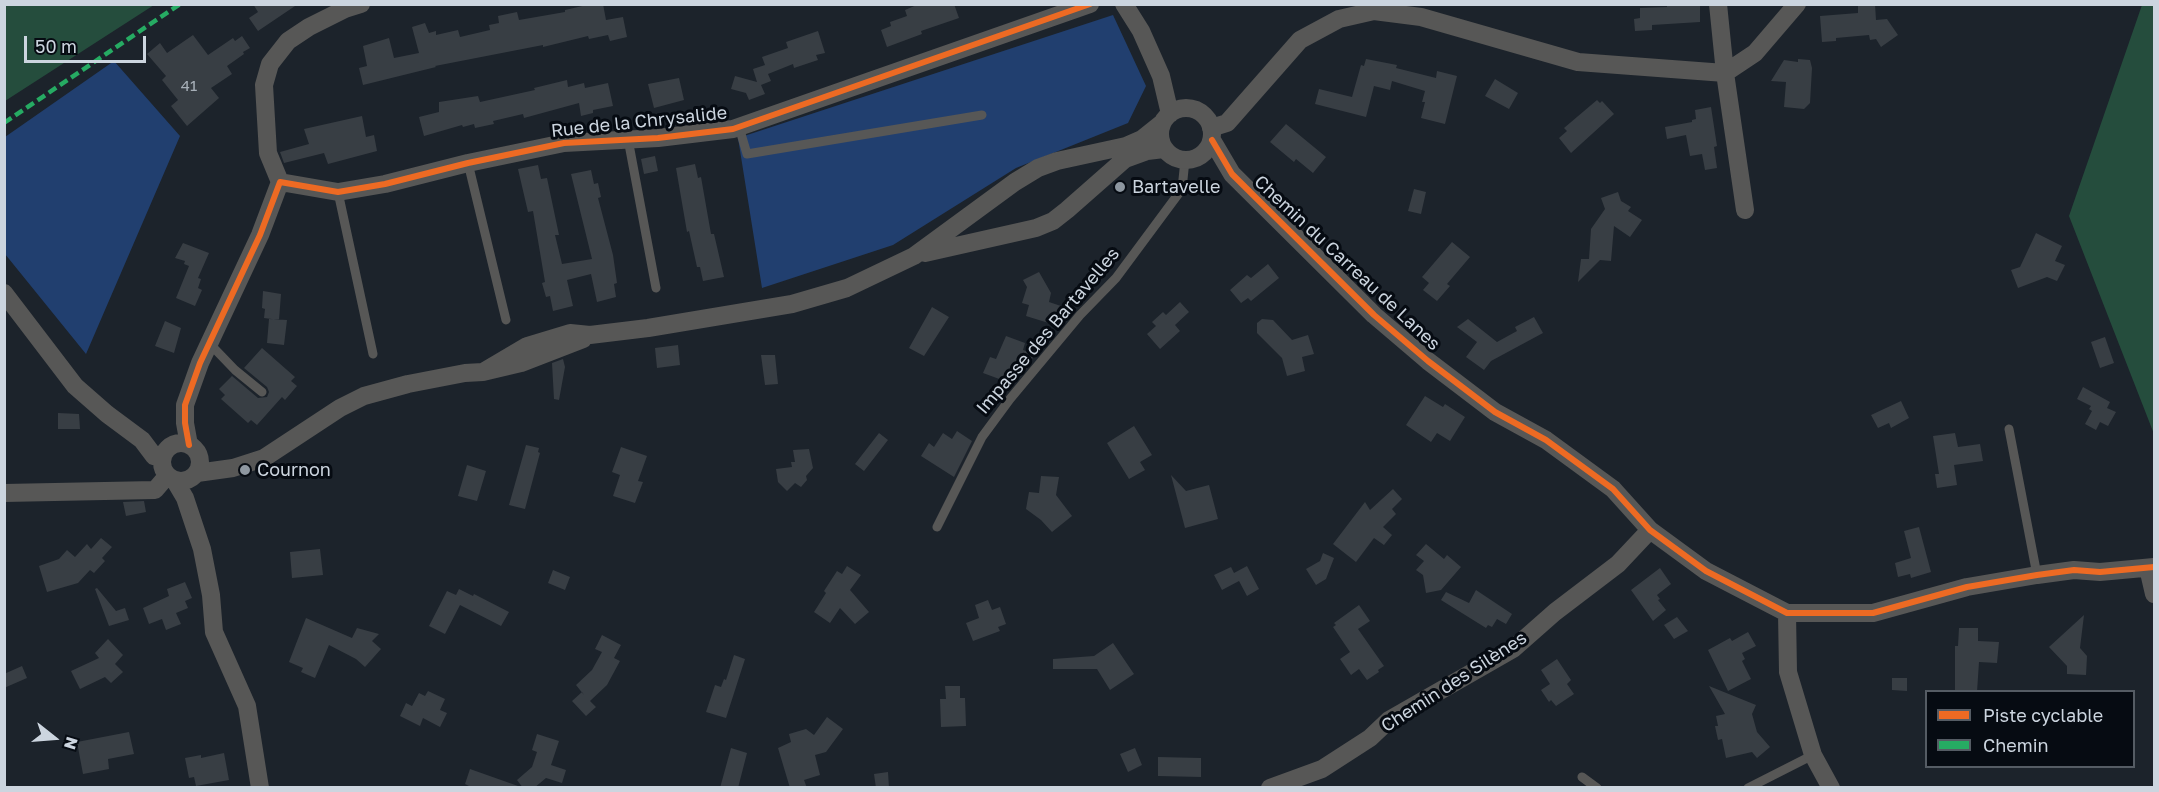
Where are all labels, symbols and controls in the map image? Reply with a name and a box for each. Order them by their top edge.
scale bar [27,24,148,62]
text: 50 m [35,35,77,57]
house number: 41 [181,77,197,95]
street label: Rue de la Chrysalide [550,102,728,142]
street label: Chemin du Carreau de Lanes [1250,171,1444,355]
place label: Bartavelle [1132,176,1221,198]
marker: Bartavelle [1113,180,1127,194]
street label: Impasse des Bartavelles [972,243,1124,419]
place label: Cournon [257,459,331,481]
marker: Cournon [238,463,252,477]
street label: Chemin des Silènes [1377,627,1531,737]
legend [1925,690,2135,768]
text: Piste cyclable [1983,704,2103,726]
north arrow [24,708,84,768]
text: Chemin [1983,734,2049,756]
text: N [60,735,83,752]

